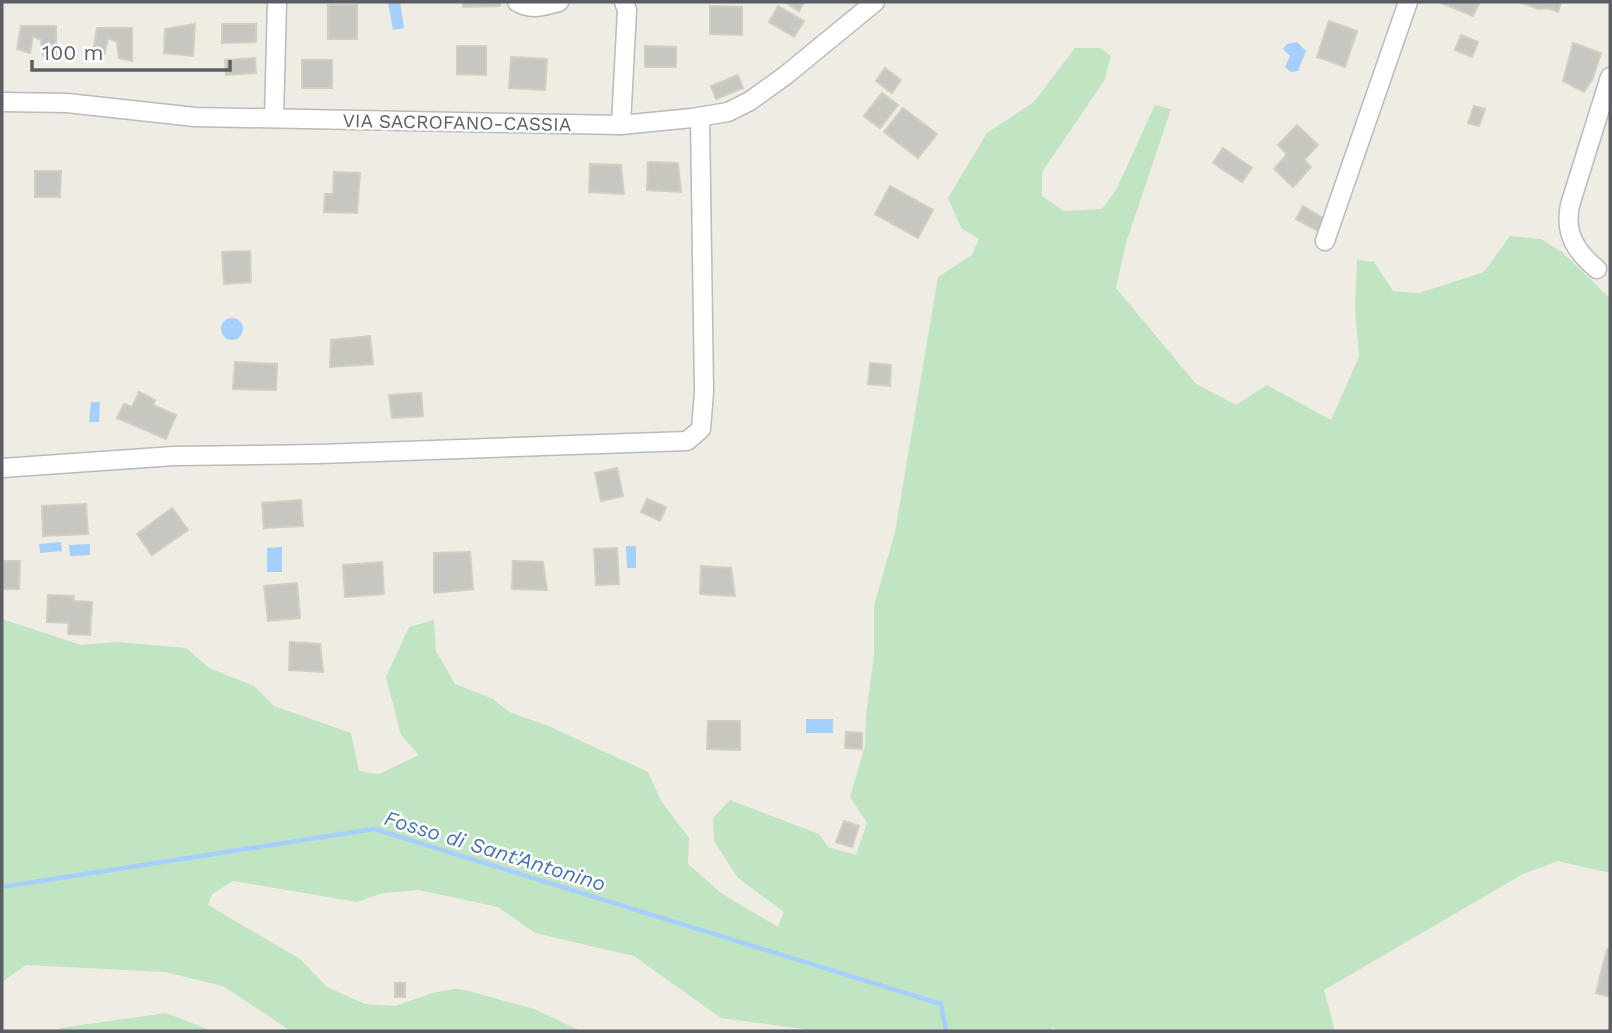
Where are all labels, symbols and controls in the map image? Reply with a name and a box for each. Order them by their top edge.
scale bar [32,28,229,72]
text: 100 m [42,40,104,65]
street label: VIA SACROFANO-CASSIA [342,109,572,136]
water label: Fosso di Sant'Antonino [382,805,609,896]

